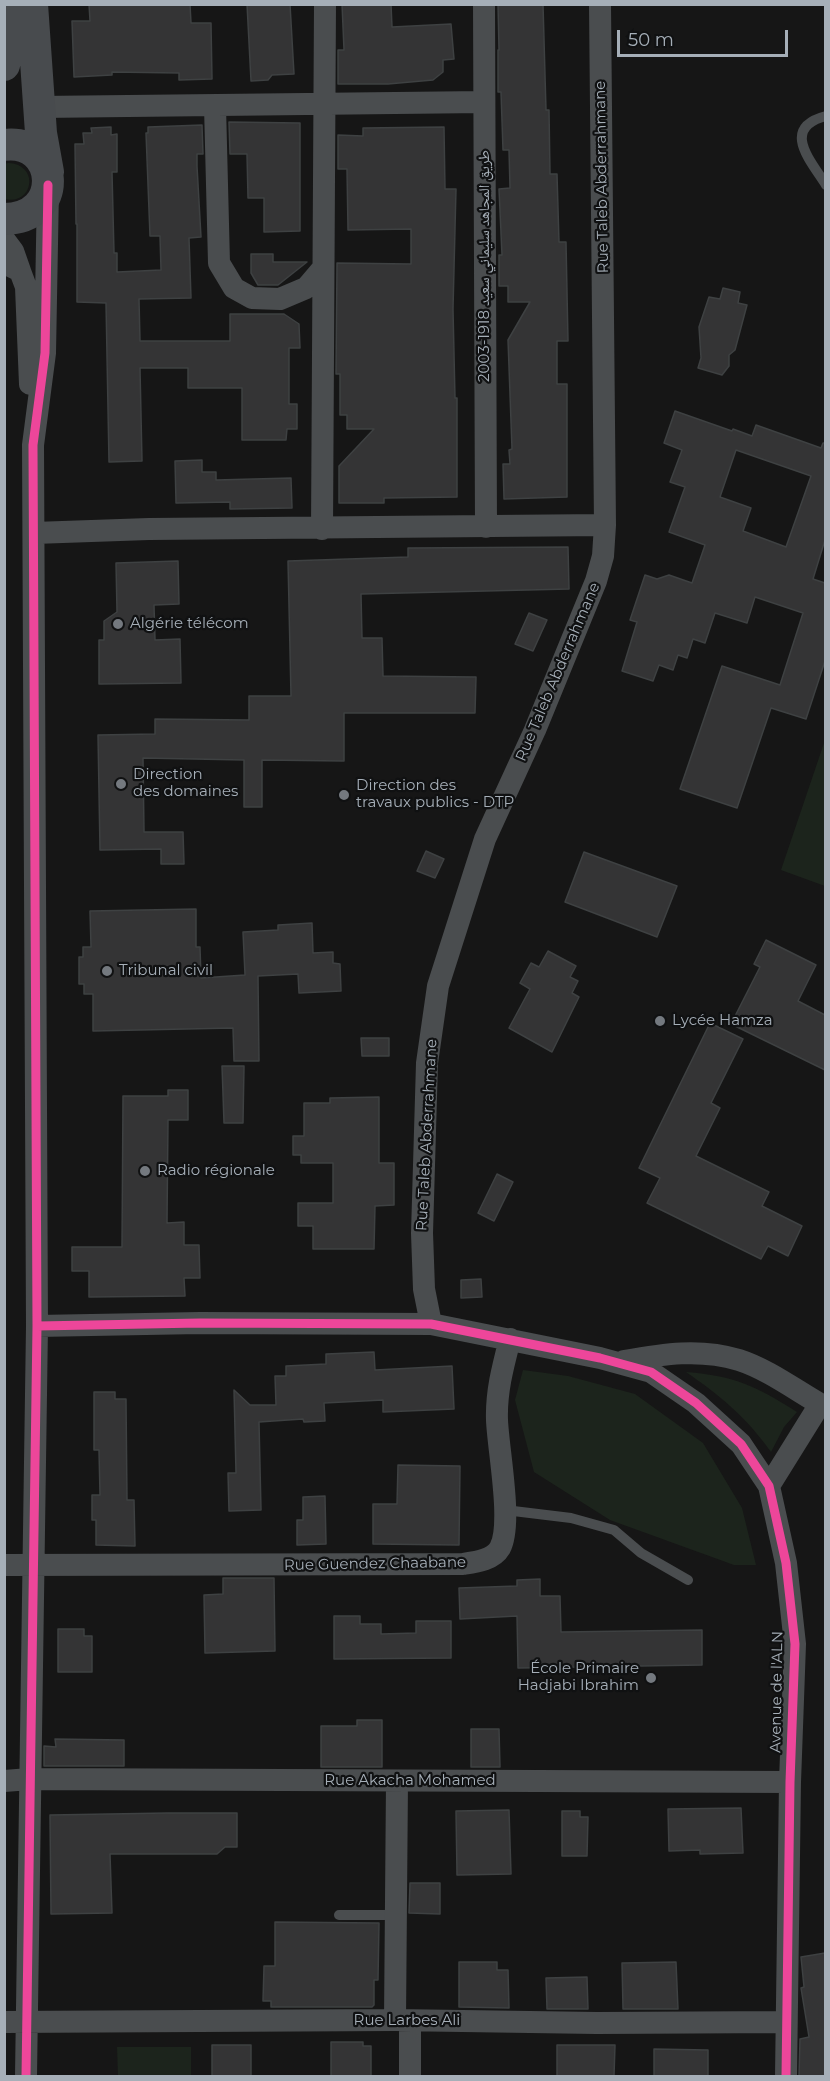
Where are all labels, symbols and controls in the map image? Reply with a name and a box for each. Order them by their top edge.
scale bar [620,18,791,56]
text: 50 m [628,29,674,51]
street label: Rue Taleb Abderrahmane [591,81,613,273]
street label: طريق المجاهد سليماني سعيد 1918-2003 [476,150,494,382]
street label: Rue Taleb Abderrahmane [512,580,604,764]
place label: Algérie télécom [130,615,249,633]
marker: Algérie télécom [111,617,125,631]
place label: Direction des domaines [133,766,238,801]
marker: Direction des domaines [114,777,128,791]
place label: Direction des travaux publics - DTP [356,777,514,812]
marker: Direction des travaux publics - DTP [337,788,351,802]
place label: Tribunal civil [119,962,213,980]
marker: Tribunal civil [100,964,114,978]
place label: Lycée Hamza [672,1012,773,1030]
marker: Lycée Hamza [653,1014,667,1028]
street label: Rue Taleb Abderrahmane [413,1038,441,1232]
place label: Radio régionale [157,1162,275,1180]
marker: Radio régionale [138,1164,152,1178]
street label: Rue Guendez Chaabane [284,1553,466,1575]
street label: Avenue de l'ALN [767,1631,787,1753]
place label: École Primaire Hadjabi Ibrahim [518,1660,639,1695]
marker: École Primaire Hadjabi Ibrahim [644,1671,658,1685]
street label: Rue Akacha Mohamed [324,1772,496,1790]
street label: Rue Larbes Ali [354,2012,460,2030]

